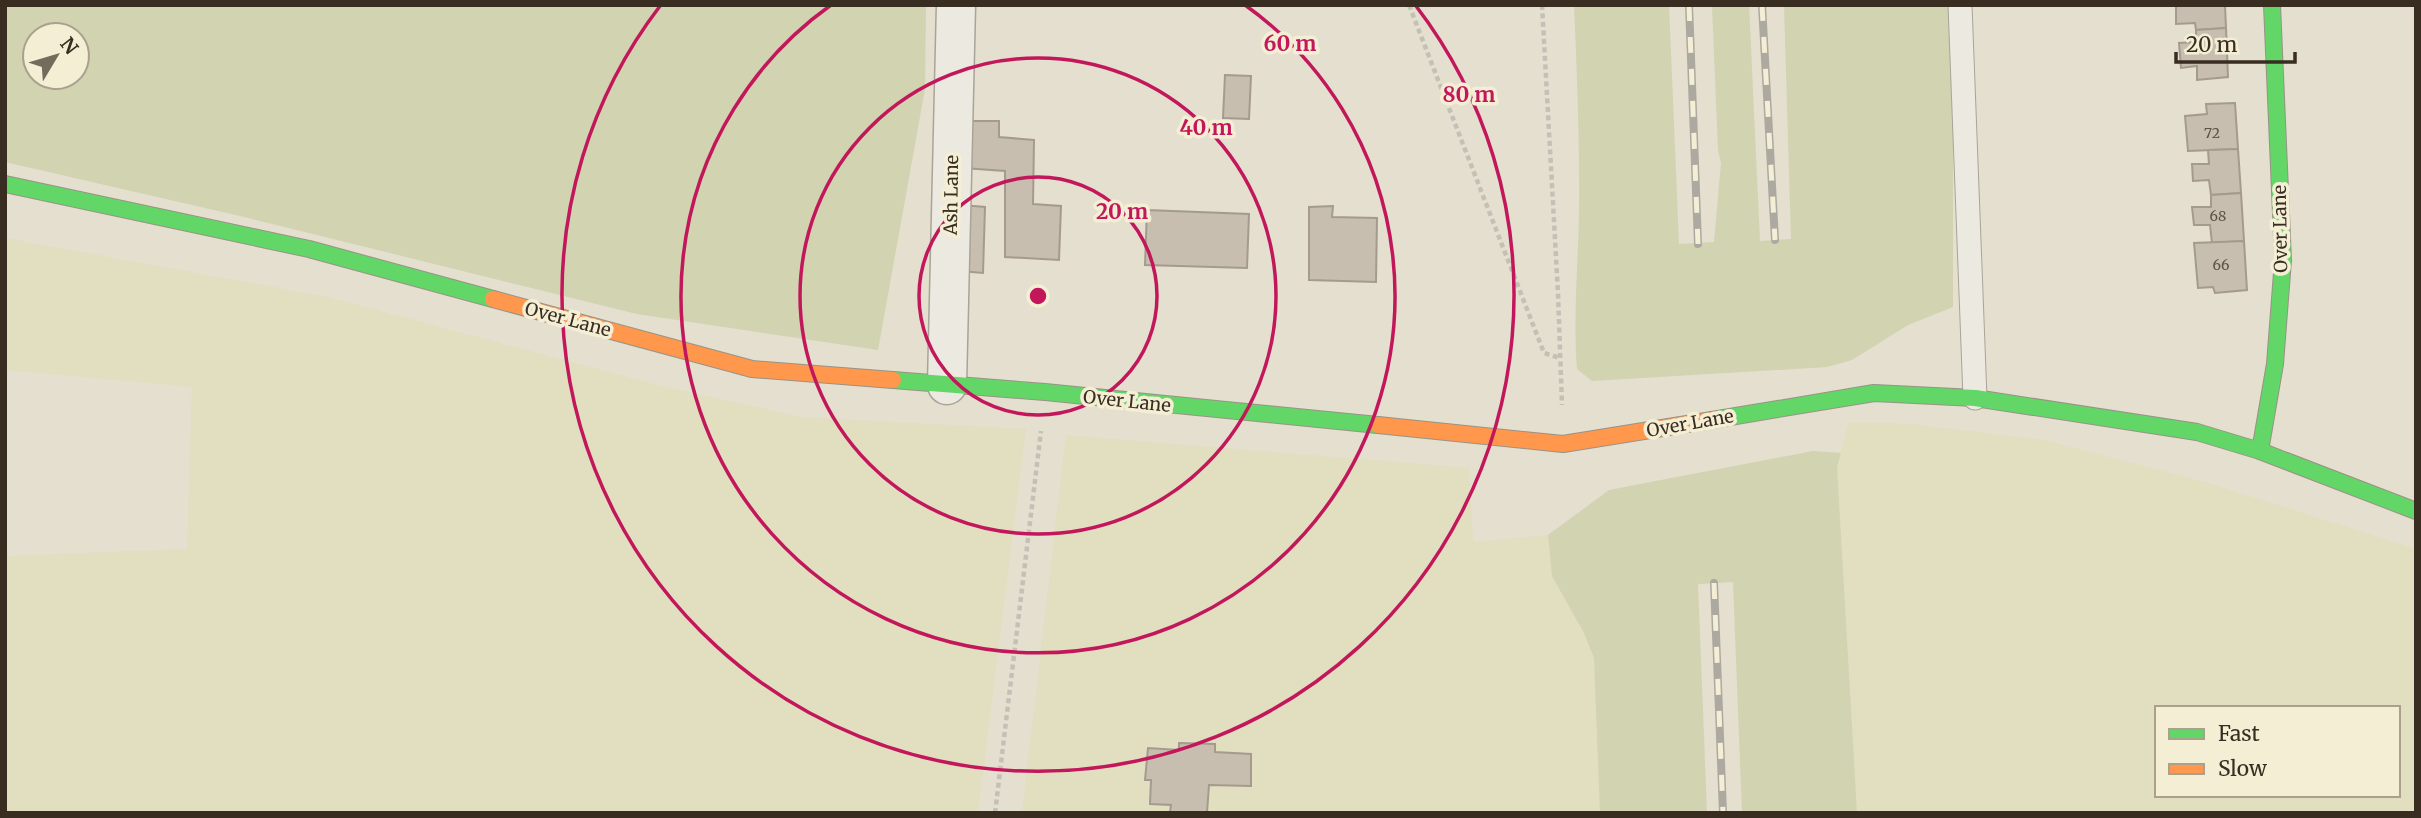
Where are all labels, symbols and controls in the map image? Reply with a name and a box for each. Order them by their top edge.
north arrow [21,21,91,91]
scale bar [2176,21,2295,65]
text: 60 m [1264,30,1316,57]
text: 20 m [2186,31,2238,58]
text: N [55,32,83,59]
text: 80 m [1443,81,1495,108]
text: 40 m [1179,114,1233,141]
house number: 72 [2204,124,2220,142]
street label: Ash Lane [939,155,963,236]
street label: Over Lane [2268,185,2292,273]
text: 20 m [1096,198,1148,225]
house number: 68 [2210,207,2226,225]
house number: 66 [2213,256,2229,274]
centre of rings [1026,284,1050,308]
street label: Over Lane [523,297,613,341]
street label: Over Lane [1082,385,1172,417]
street label: Over Lane [1645,404,1735,442]
legend [2155,706,2400,797]
text: Fast [2218,720,2260,747]
text: Slow [2218,755,2267,782]

